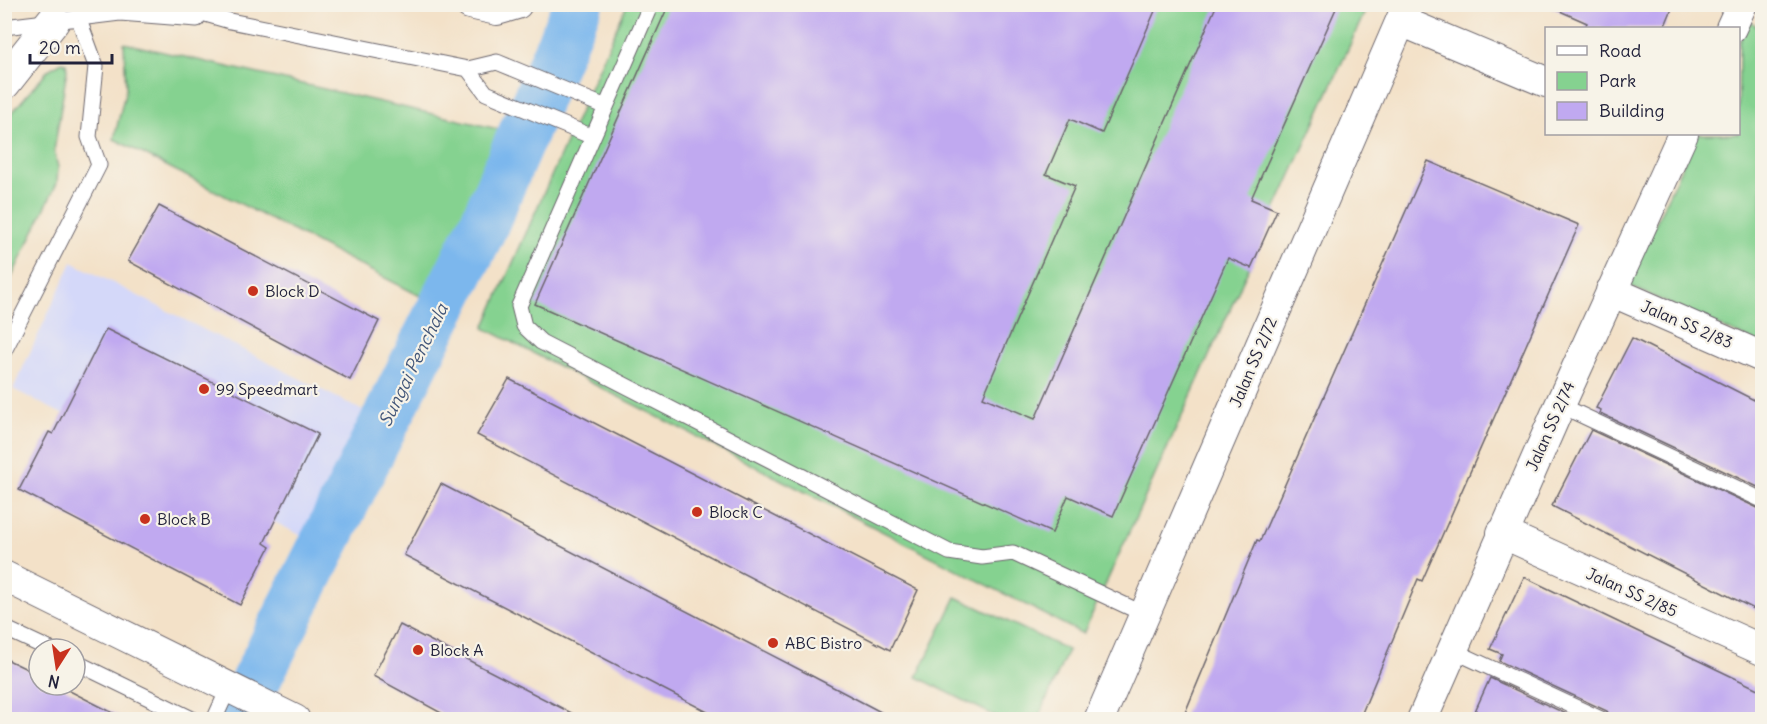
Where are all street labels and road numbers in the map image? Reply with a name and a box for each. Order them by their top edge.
street label: Jalan SS 2/83 [1638,296,1736,352]
street label: Jalan SS 2/72 [1225,314,1281,410]
street label: Jalan SS 2/74 [1521,378,1579,474]
street label: Jalan SS 2/85 [1583,563,1681,621]

